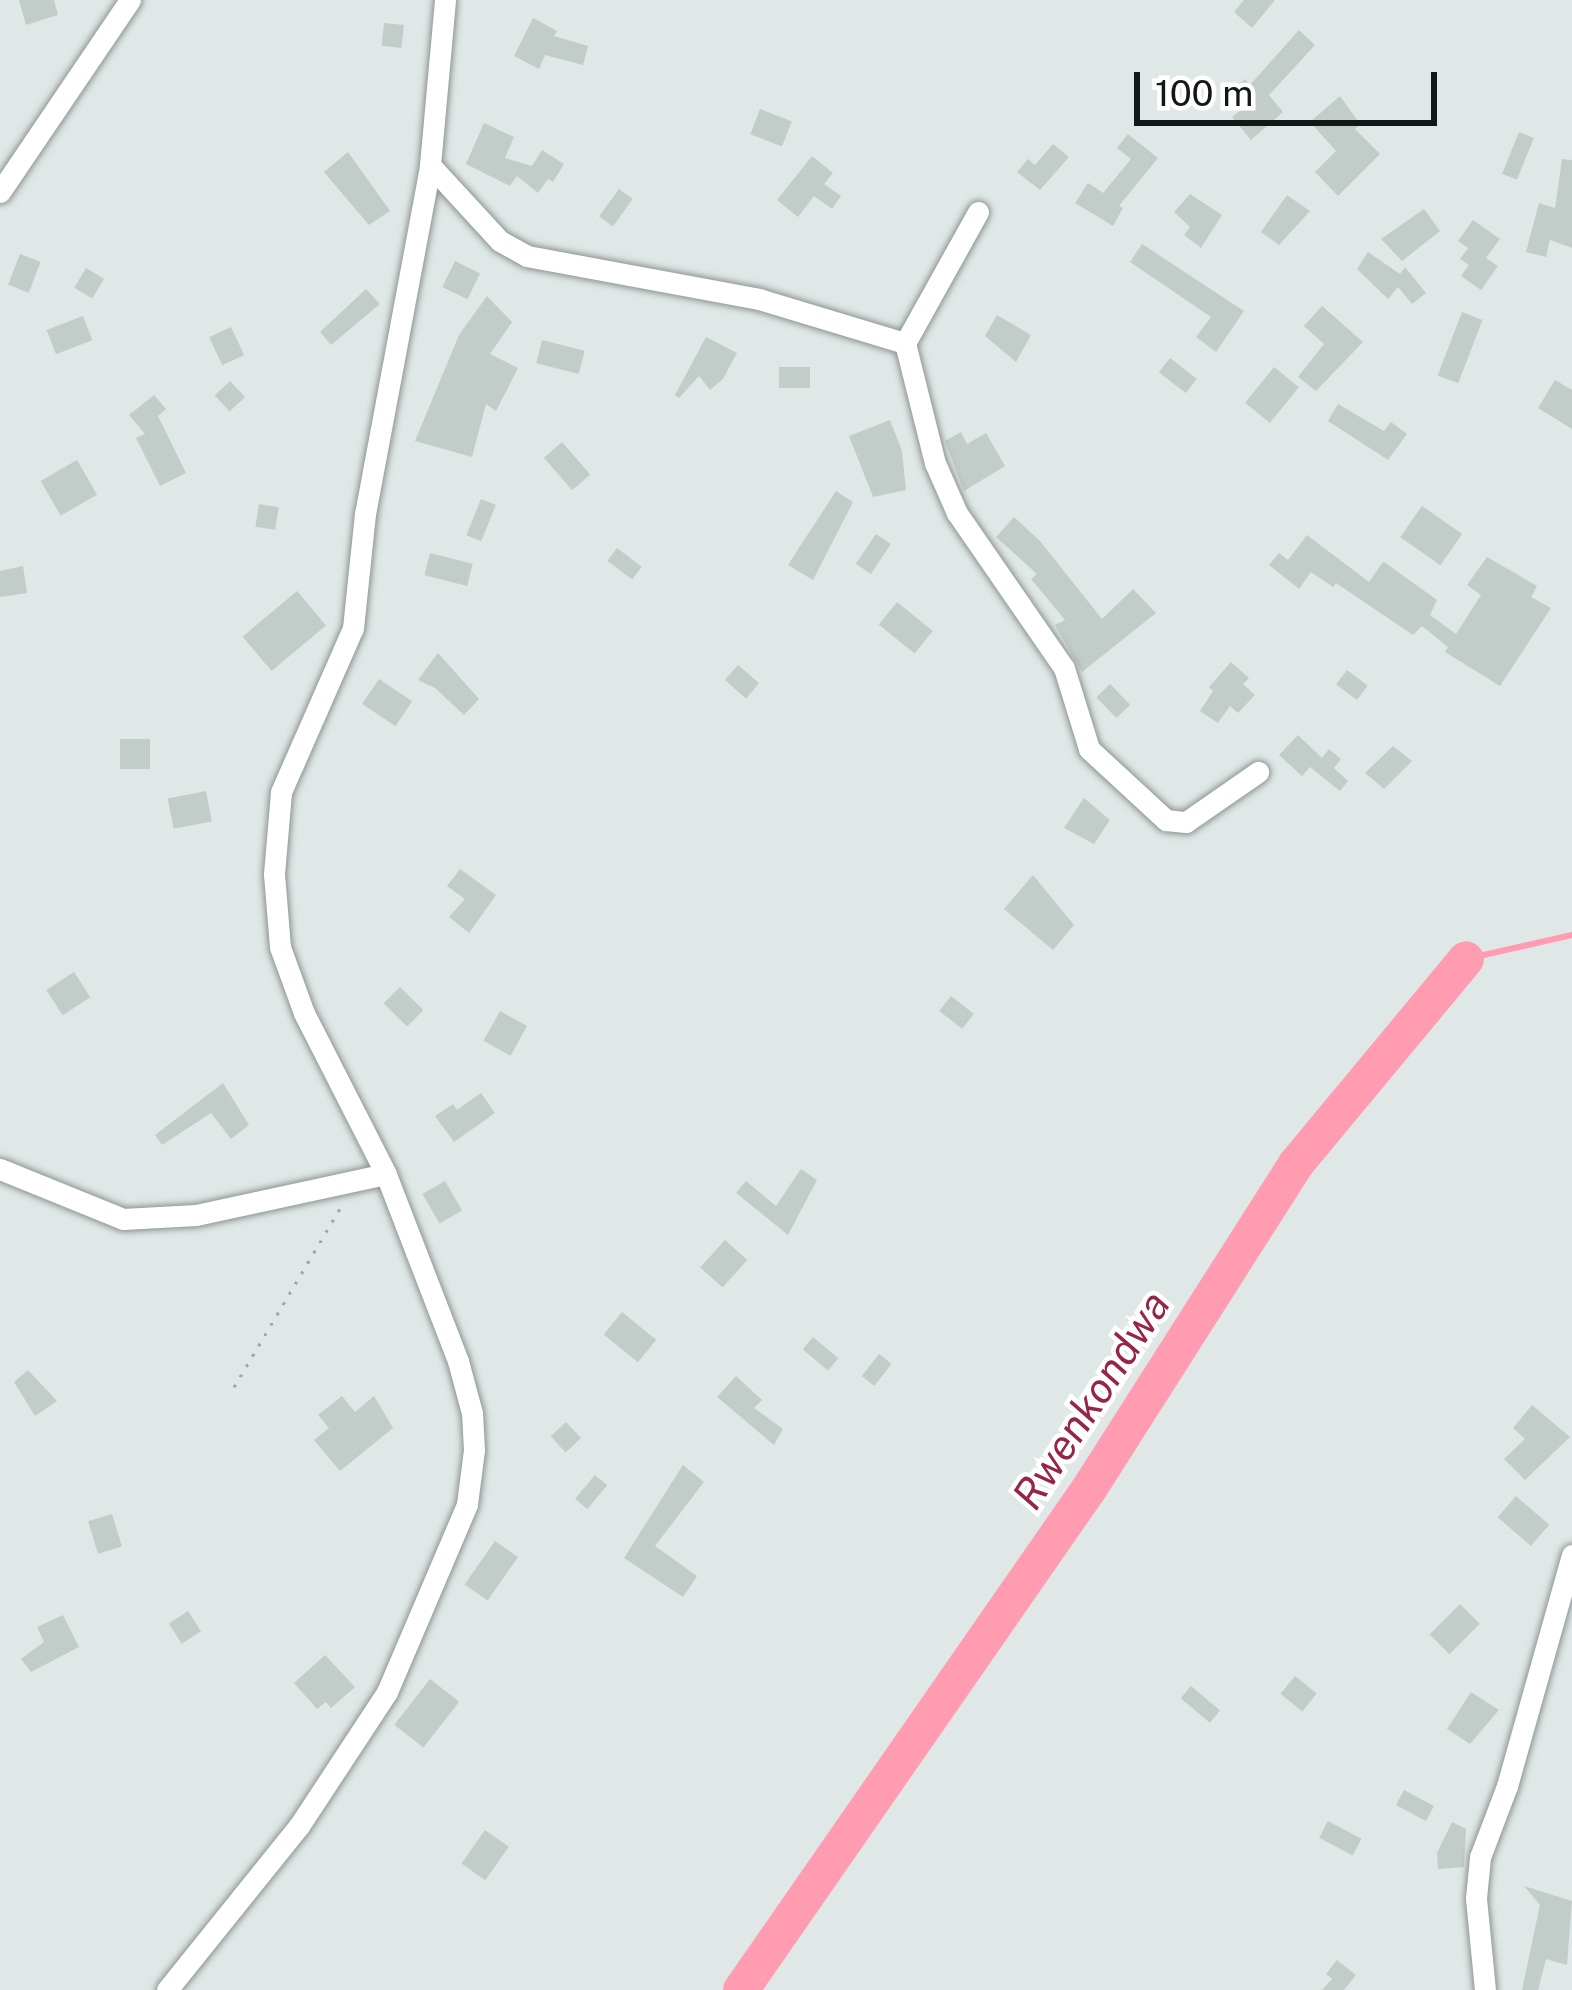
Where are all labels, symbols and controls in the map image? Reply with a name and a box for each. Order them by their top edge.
scale bar [1140,48,1443,122]
text: 100 m [1155,72,1253,114]
water label: Rwenkondwa [1002,1282,1180,1518]

